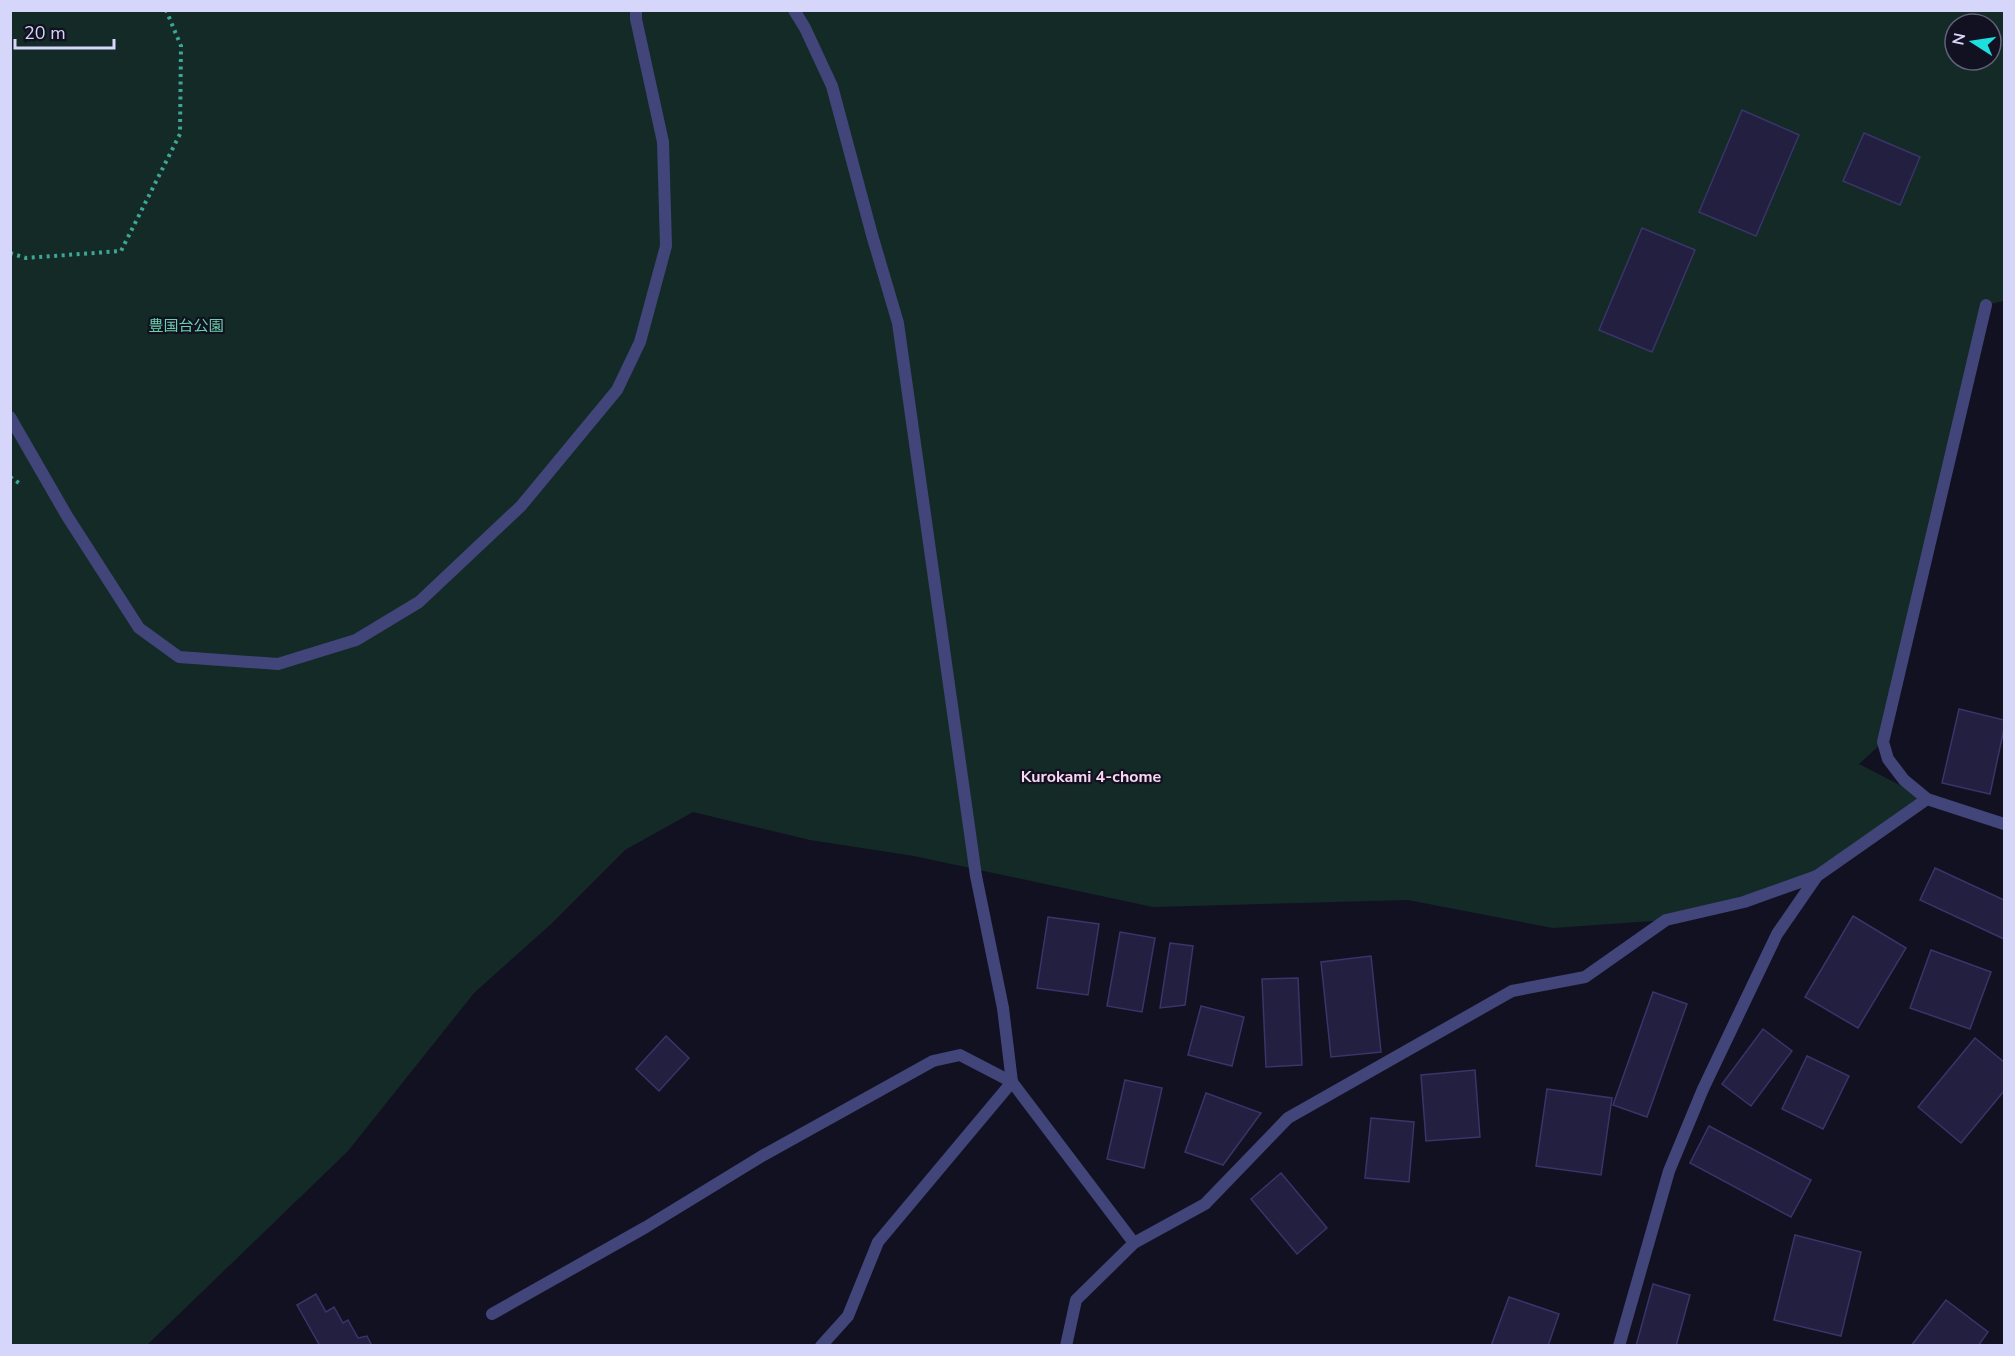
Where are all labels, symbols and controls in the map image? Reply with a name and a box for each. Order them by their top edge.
scale bar [15,12,114,50]
north arrow [1943,12,2003,72]
text: 20 m [24,21,66,45]
text: N [1947,31,1971,47]
park label: 豊国台公園 [148,316,224,336]
district label: Kurokami 4-chome [1021,766,1162,788]

